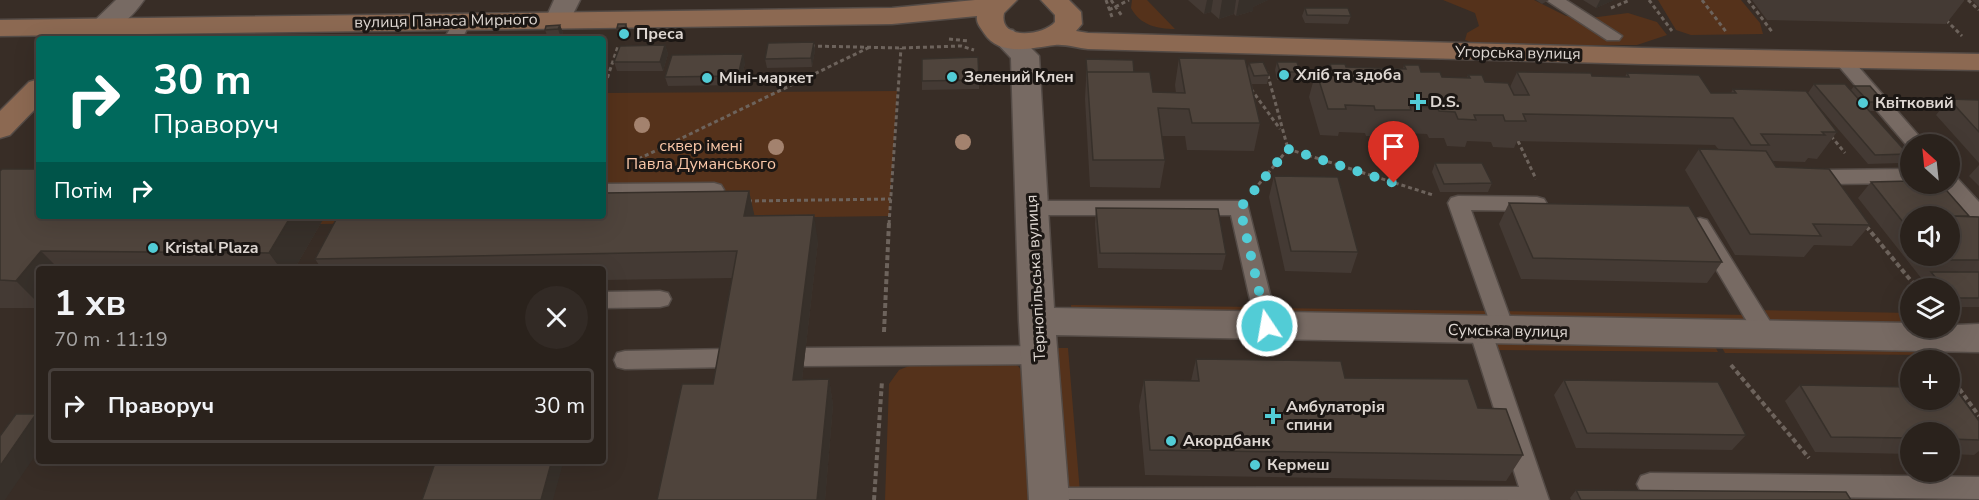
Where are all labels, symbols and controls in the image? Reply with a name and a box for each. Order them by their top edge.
street label: вулиця Панаса Мирного [354,8,538,34]
place label: Преса [636,23,684,45]
marker: Преса [617,27,631,41]
street label: Угорська вулиця [1454,41,1581,65]
text: 30 m [153,52,252,109]
icon: right [54,60,132,138]
place label: Хліб та здоба [1295,64,1401,86]
place label: Зелений Клен [964,66,1074,88]
place label: Міні-маркет [719,67,814,89]
marker: Хліб та здоба [1277,68,1291,82]
marker: Зелений Клен [945,70,959,84]
marker: Міні-маркет [700,71,714,85]
place label: D.S. [1430,91,1460,113]
place label: Квітковий [1875,92,1954,114]
marker: D.S. [1411,95,1425,109]
marker: Квітковий [1856,96,1870,110]
text: Праворуч [153,106,279,143]
pin [1368,121,1419,183]
icon: arrive [1377,130,1410,163]
north arrow [1900,134,1960,194]
map controls [1900,134,1960,482]
park label: сквер імені Павла Думанського [626,135,776,175]
icon: right [125,174,158,207]
text: Потім [54,176,113,206]
street label: Тернопільська вулиця [1021,194,1051,362]
button: sound [1900,206,1960,266]
place label: Kristal Plaza [165,237,259,259]
marker: Kristal Plaza [146,241,160,255]
button: layers [1900,278,1960,338]
text: 1 хв [54,279,126,328]
button: close [525,286,588,349]
position arrow [1235,294,1299,358]
street label: Сумська вулиця [1448,319,1568,343]
text: 70 m · 11:19 [54,326,168,353]
button: + [1900,350,1960,410]
icon: right [57,389,90,422]
text: Праворуч [108,391,214,421]
text: 30 m [534,391,585,421]
place label: Амбулаторія спини [1286,396,1385,436]
marker: Амбулаторія спини [1264,407,1282,425]
button: − [1900,422,1960,482]
place label: Акордбанк [1183,430,1271,452]
marker: Акордбанк [1164,434,1178,448]
place label: Кермеш [1267,454,1330,476]
marker: Кермеш [1248,458,1262,472]

